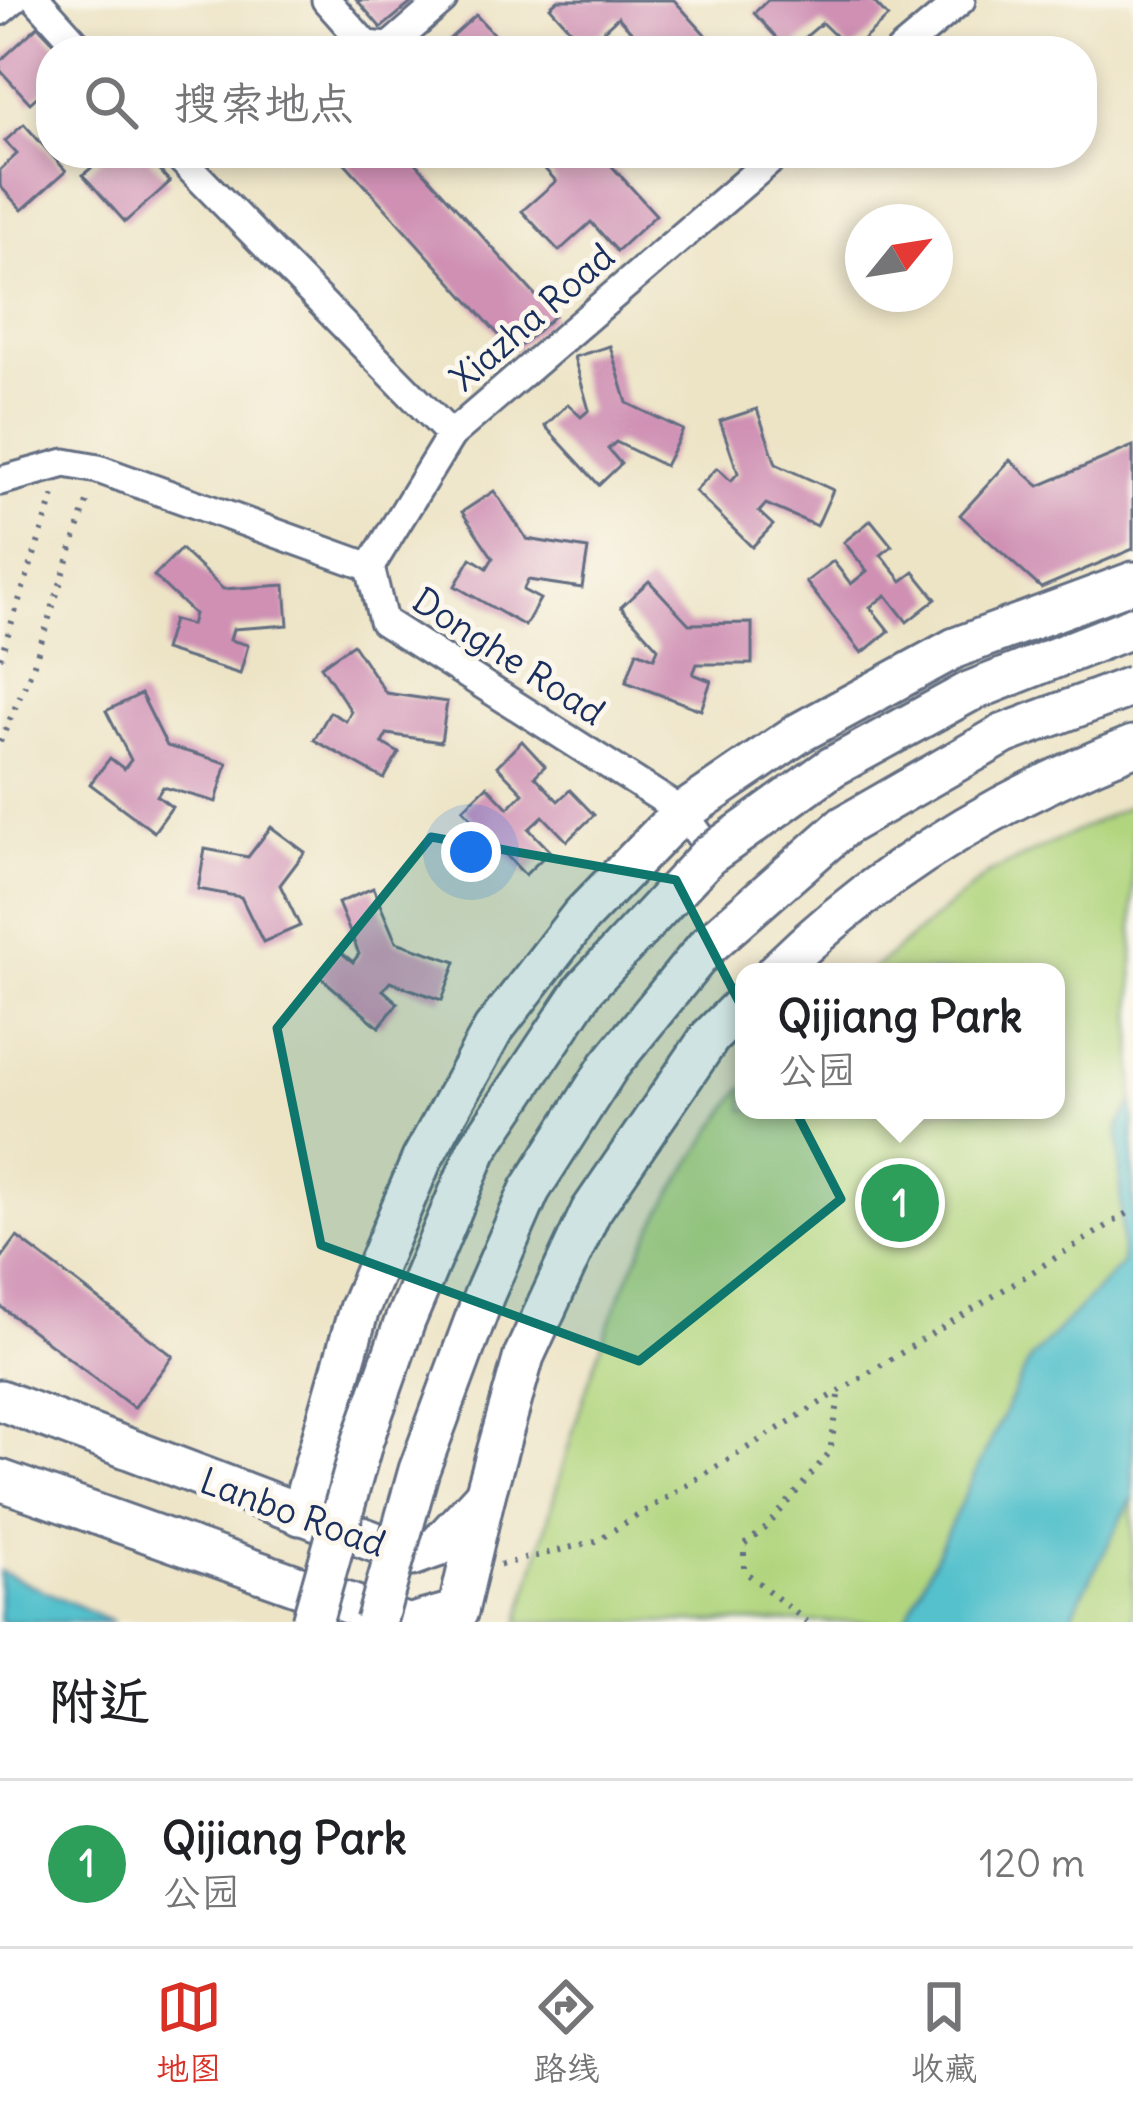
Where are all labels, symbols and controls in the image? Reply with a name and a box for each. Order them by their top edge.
search box [36,36,1097,168]
icon: search [78,69,144,135]
text: 搜索地点 [174,75,354,131]
north arrow [845,204,953,312]
street label: Xiazha Road [441,234,624,401]
street label: Donghe Road [404,578,613,735]
your location [441,822,501,882]
popup [735,963,1065,1119]
text: Qijiang Park [778,988,1022,1044]
text: 公园 [778,1046,856,1095]
pin: 1 [861,1158,939,1248]
street label: Lanbo Road [194,1458,392,1567]
text: 附近 [48,1669,150,1733]
text: Qijiang Park [162,1810,407,1866]
text: 1 [79,1839,95,1888]
text: 120 m [979,1839,1085,1888]
text: 公园 [162,1868,240,1917]
tab: 地图 [156,1974,222,2089]
tab: 路线 [533,1974,599,2089]
tab: 收藏 [911,1974,977,2089]

